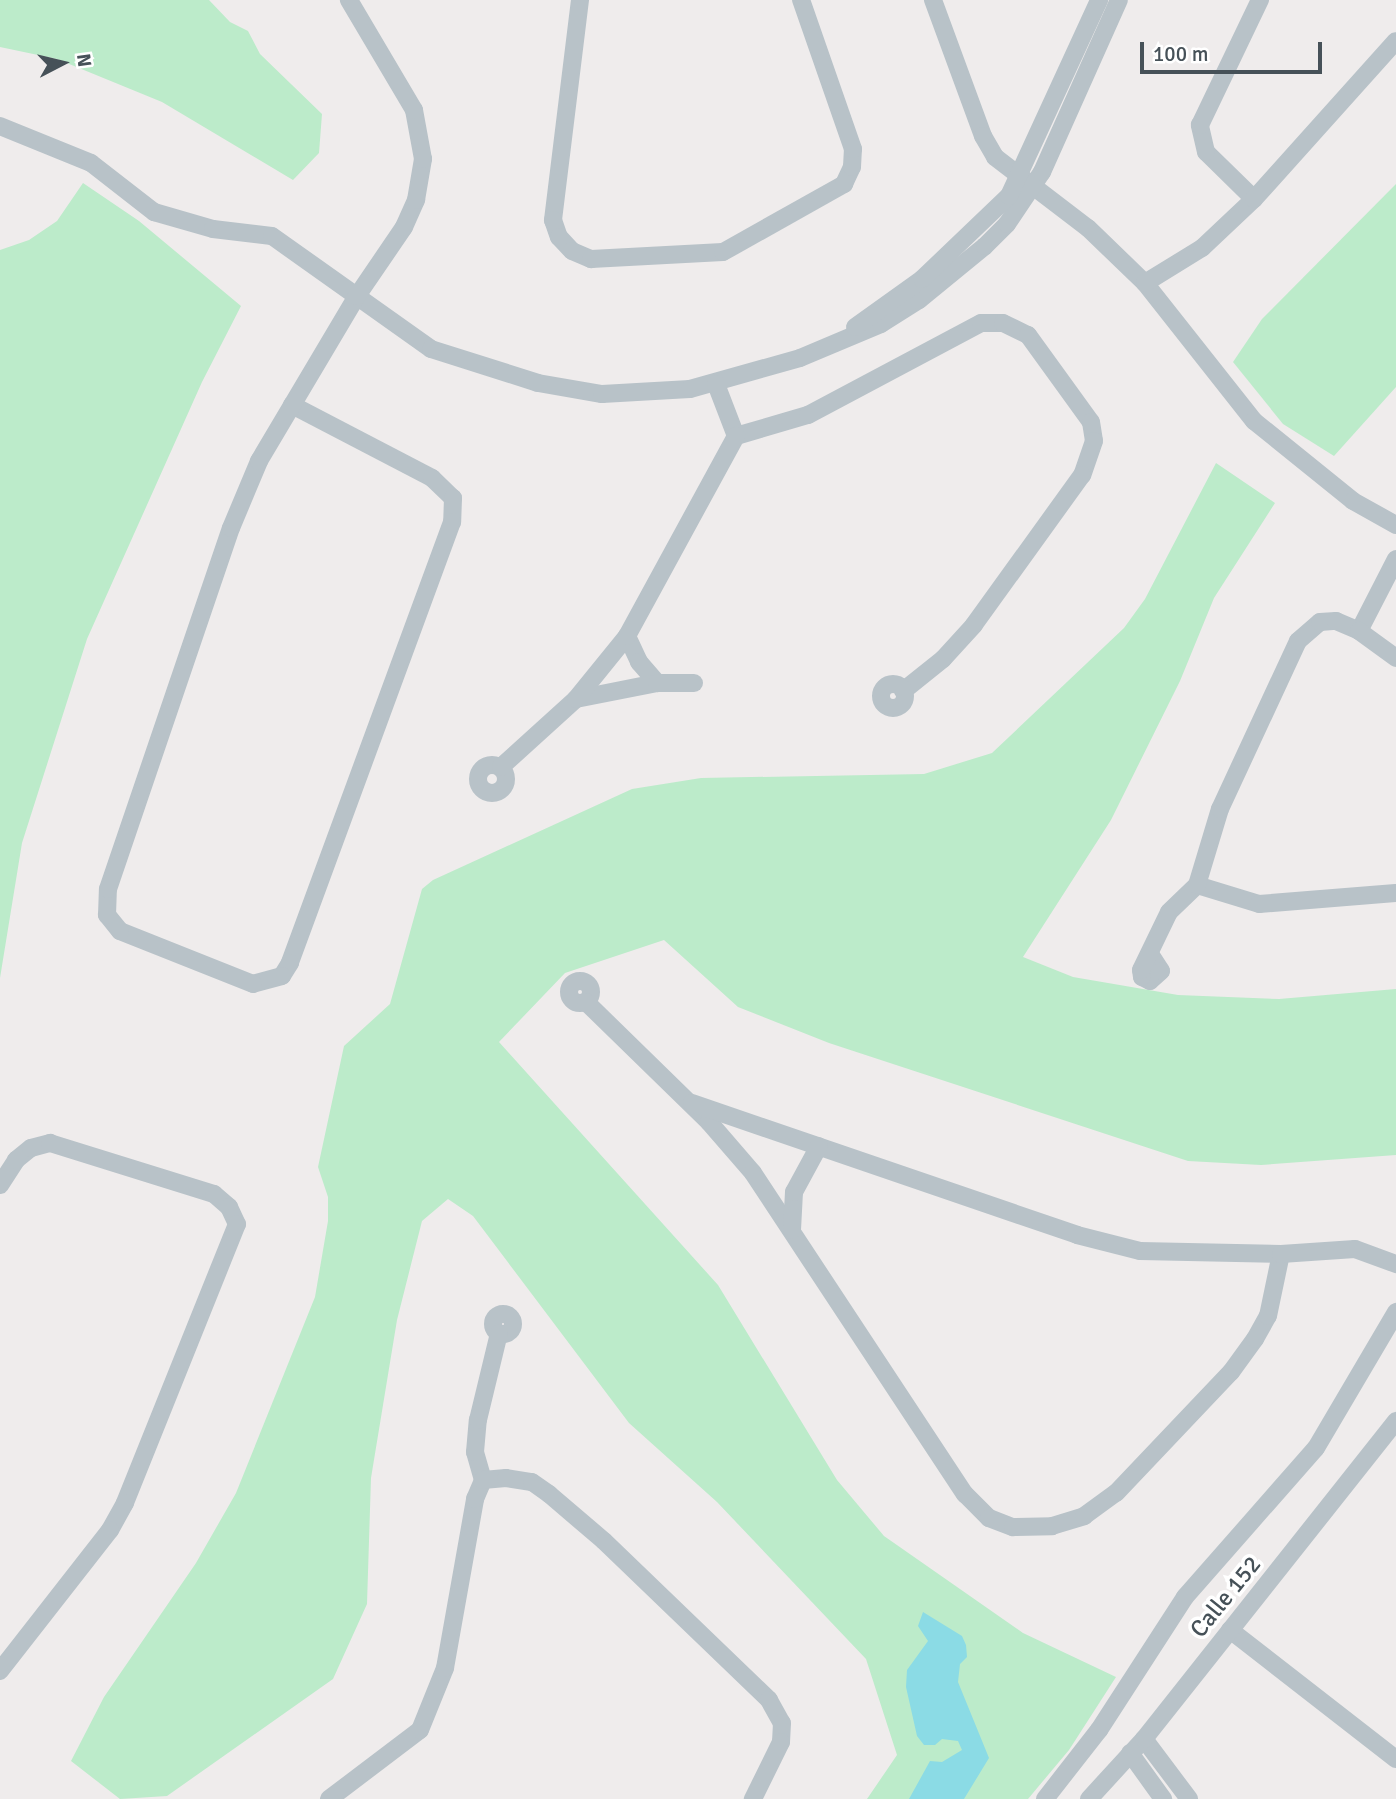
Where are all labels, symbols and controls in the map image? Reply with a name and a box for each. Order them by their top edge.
north arrow [28,28,98,98]
scale bar [1144,28,1326,72]
text: 100 m [1153,41,1208,67]
text: N [71,52,97,68]
street label: Calle 152 [1185,1551,1267,1643]

